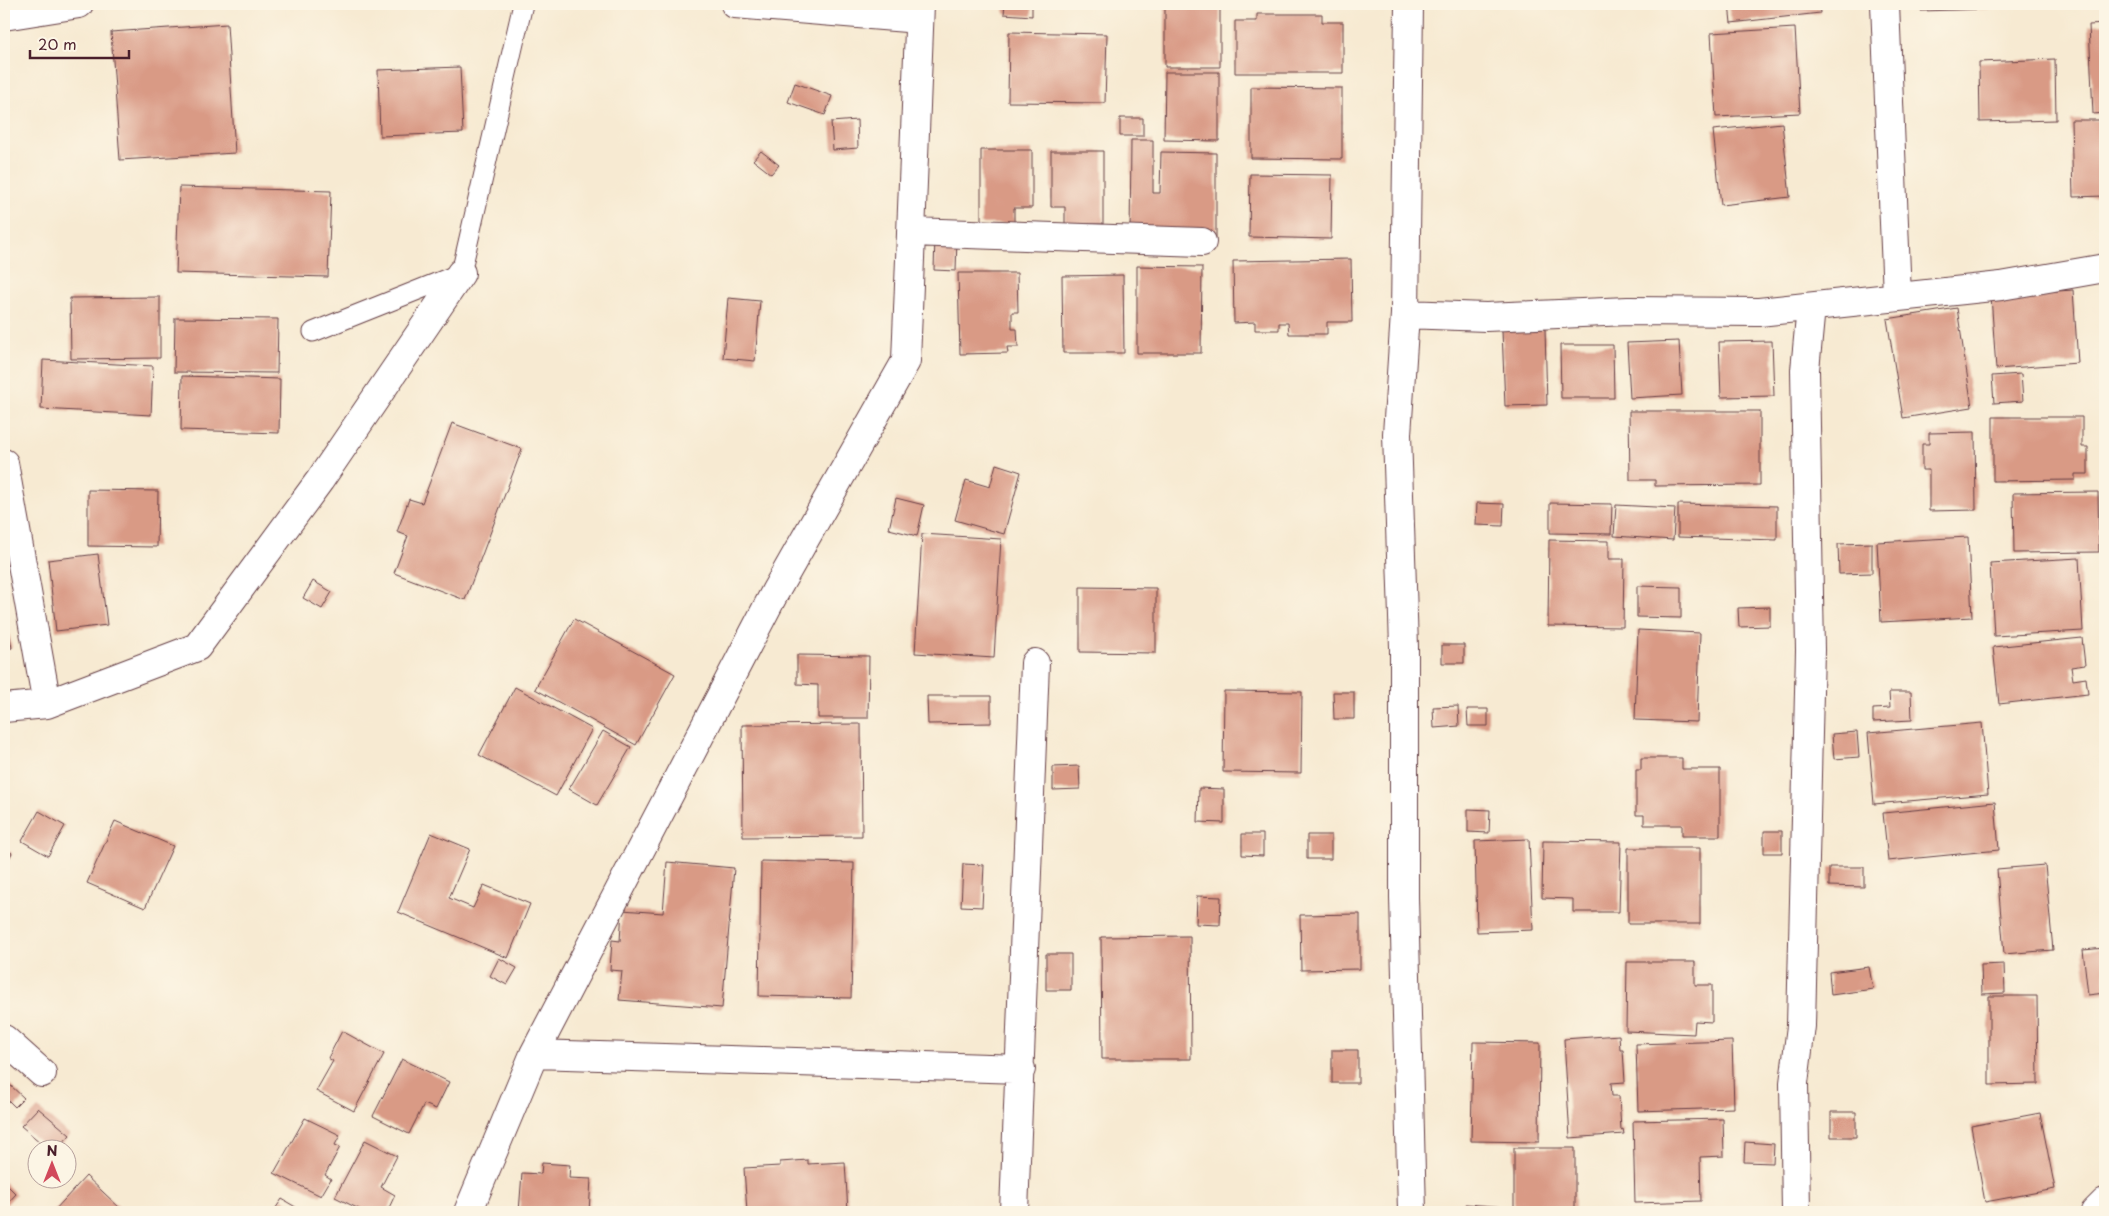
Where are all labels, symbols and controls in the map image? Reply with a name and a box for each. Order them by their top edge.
scale bar [30,28,129,60]
text: 20 m [38,32,77,55]
north arrow [28,1138,78,1188]
text: N [46,1140,58,1161]

